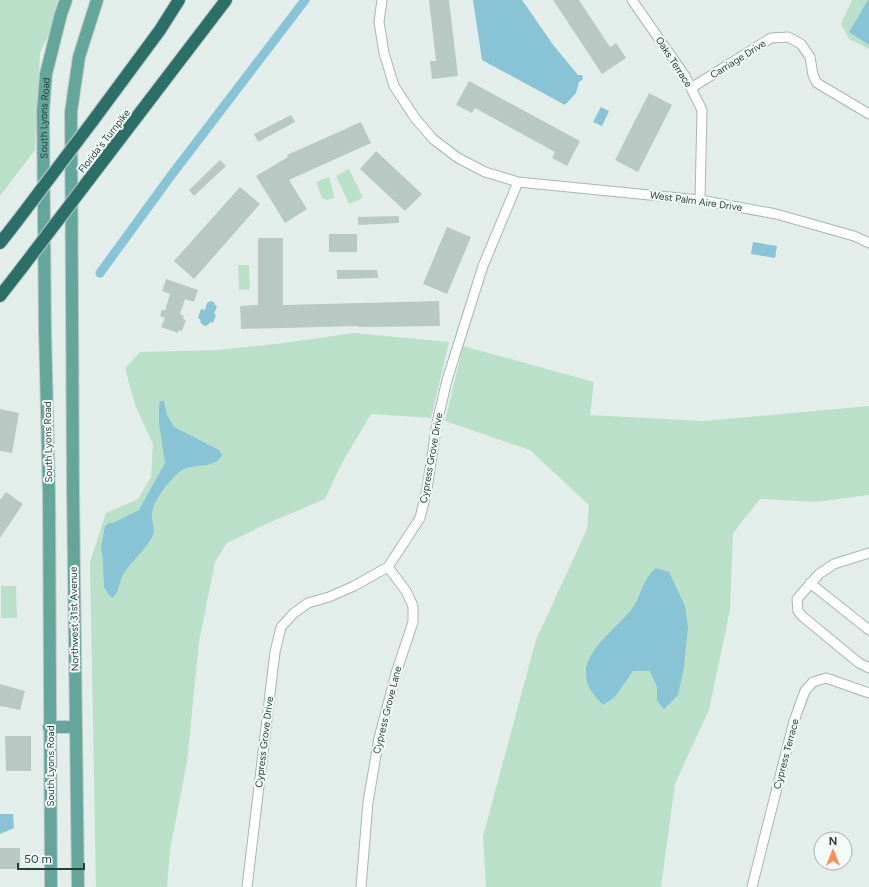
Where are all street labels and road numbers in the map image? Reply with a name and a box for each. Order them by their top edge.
street label: Oaks Terrace [653,34,696,90]
street label: Carriage Drive [708,36,769,81]
street label: South Lyons Road [36,77,52,159]
street label: Florida's Turnpike [75,106,133,175]
street label: West Palm Aire Drive [649,188,744,214]
street label: South Lyons Road [41,401,55,483]
street label: Cypress Grove Drive [417,411,445,504]
street label: Northwest 31st Avenue [67,566,81,671]
street label: Cypress Grove Lane [370,664,404,755]
street label: Cypress Grove Drive [252,695,276,788]
street label: Cypress Terrace [770,717,802,791]
street label: South Lyons Road [44,725,57,807]

